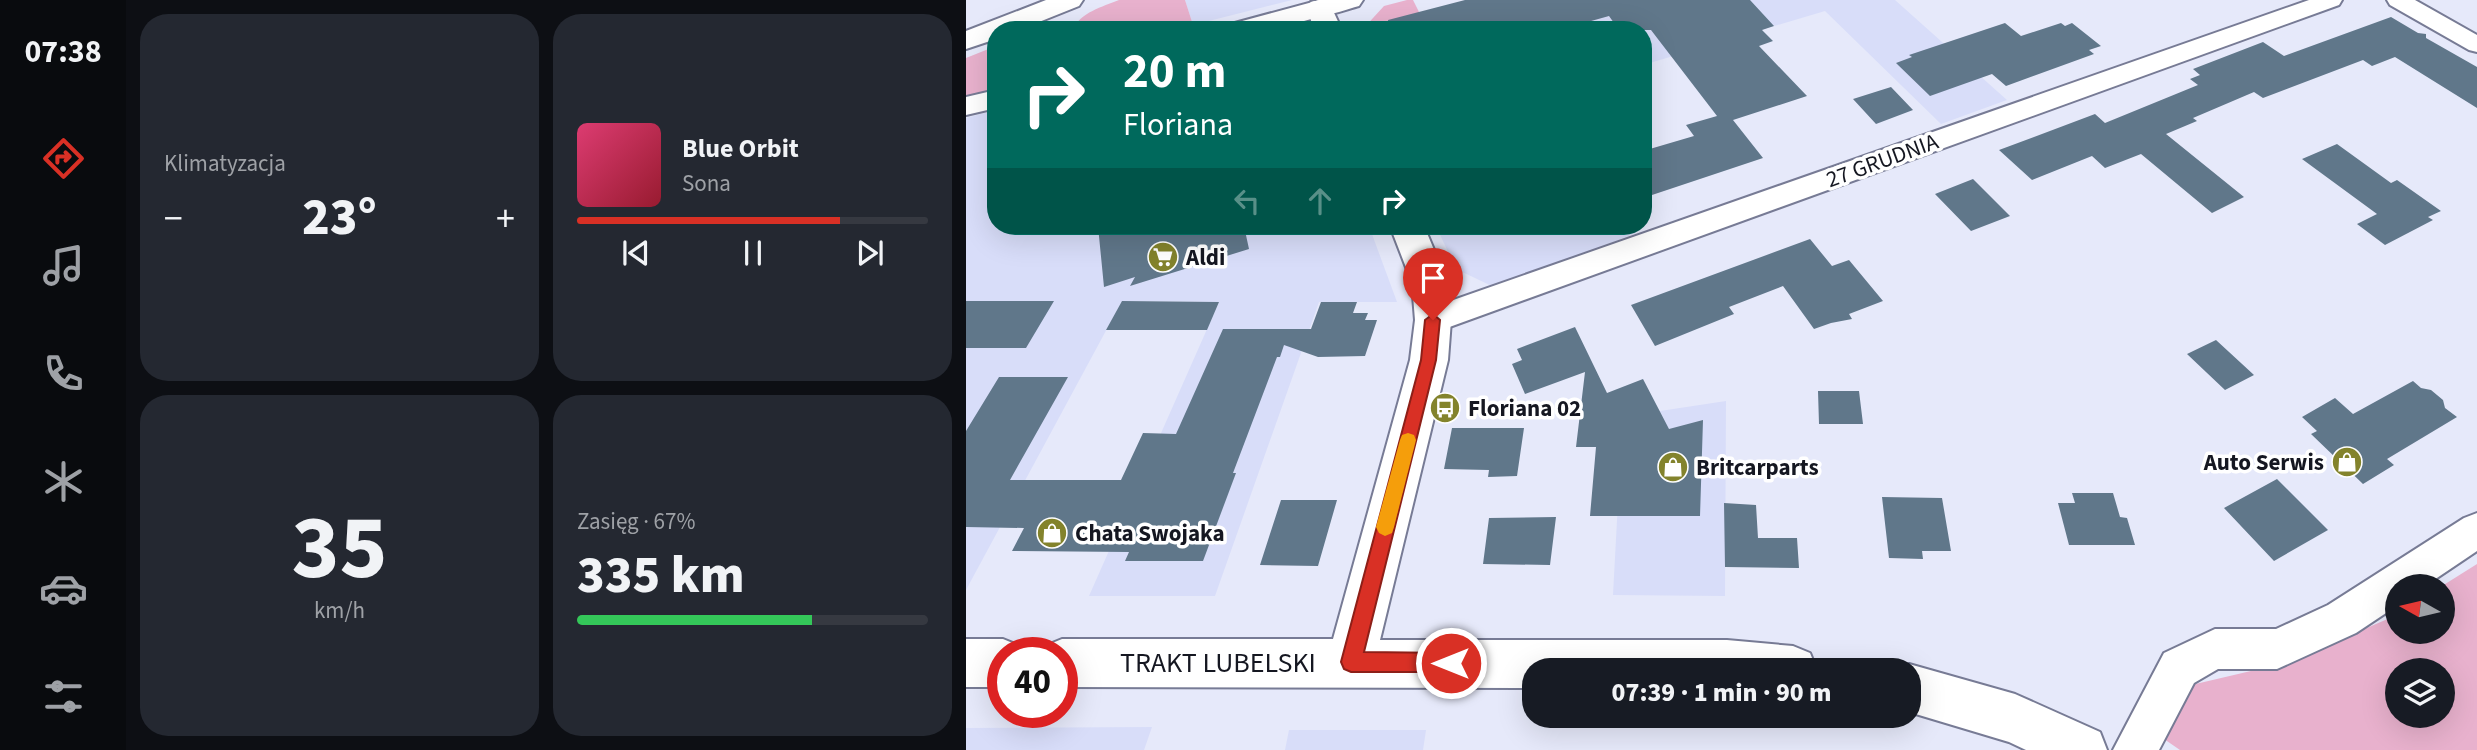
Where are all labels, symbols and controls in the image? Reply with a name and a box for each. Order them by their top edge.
text: 07:38 [24,29,102,75]
text: 20 m [1123,37,1227,107]
icon: right [1008,49,1099,140]
text: Floriana [1123,102,1233,148]
street label: 27 GRUDNIA [1821,125,1943,196]
text: Blue Orbit [682,130,799,167]
icon: directions [39,134,88,183]
text: Klimatyzacja [164,147,286,180]
text: Sona [682,167,731,200]
text: 23° [302,181,377,255]
icon: left [1228,182,1266,220]
icon: ahead [1301,182,1339,220]
icon: right [1374,182,1412,220]
text: − [164,192,183,246]
text: + [496,192,515,246]
icon: previous [617,234,655,272]
icon: pause [734,234,772,272]
icon: next [851,234,889,272]
supermarket icon: Aldi [1146,240,1180,274]
icon: music [39,241,88,290]
place label: Aldi [1185,241,1225,274]
pin [1403,248,1463,320]
icon: arrive [1414,259,1452,297]
icon: phone [39,349,88,398]
bus stop icon: Floriana 02 [1428,391,1462,425]
place label: Floriana 02 [1468,392,1581,425]
shop icon: Auto Serwis [2330,445,2364,479]
place label: Auto Serwis [2203,446,2324,479]
shop icon: Britcarparts [1656,450,1690,484]
place label: Britcarparts [1696,451,1819,484]
icon: climate [39,457,88,506]
text: 35 [291,484,388,613]
text: Zasięg · 67% [577,505,695,538]
shop icon: Chata Swojaka [1035,516,1069,550]
place label: Chata Swojaka [1075,517,1225,550]
text: 335 km [577,539,745,613]
icon: car [39,564,88,613]
north arrow [2385,574,2455,644]
map controls [2385,574,2455,728]
text: km/h [314,594,365,627]
position arrow [1414,626,1488,700]
speed limit sign: 40 [987,637,1078,728]
street label: TRAKT LUBELSKI [1120,643,1316,683]
button: layers [2385,658,2455,728]
icon: filters [39,672,88,721]
text: 07:39 · 1 min · 90 m [1612,674,1831,711]

